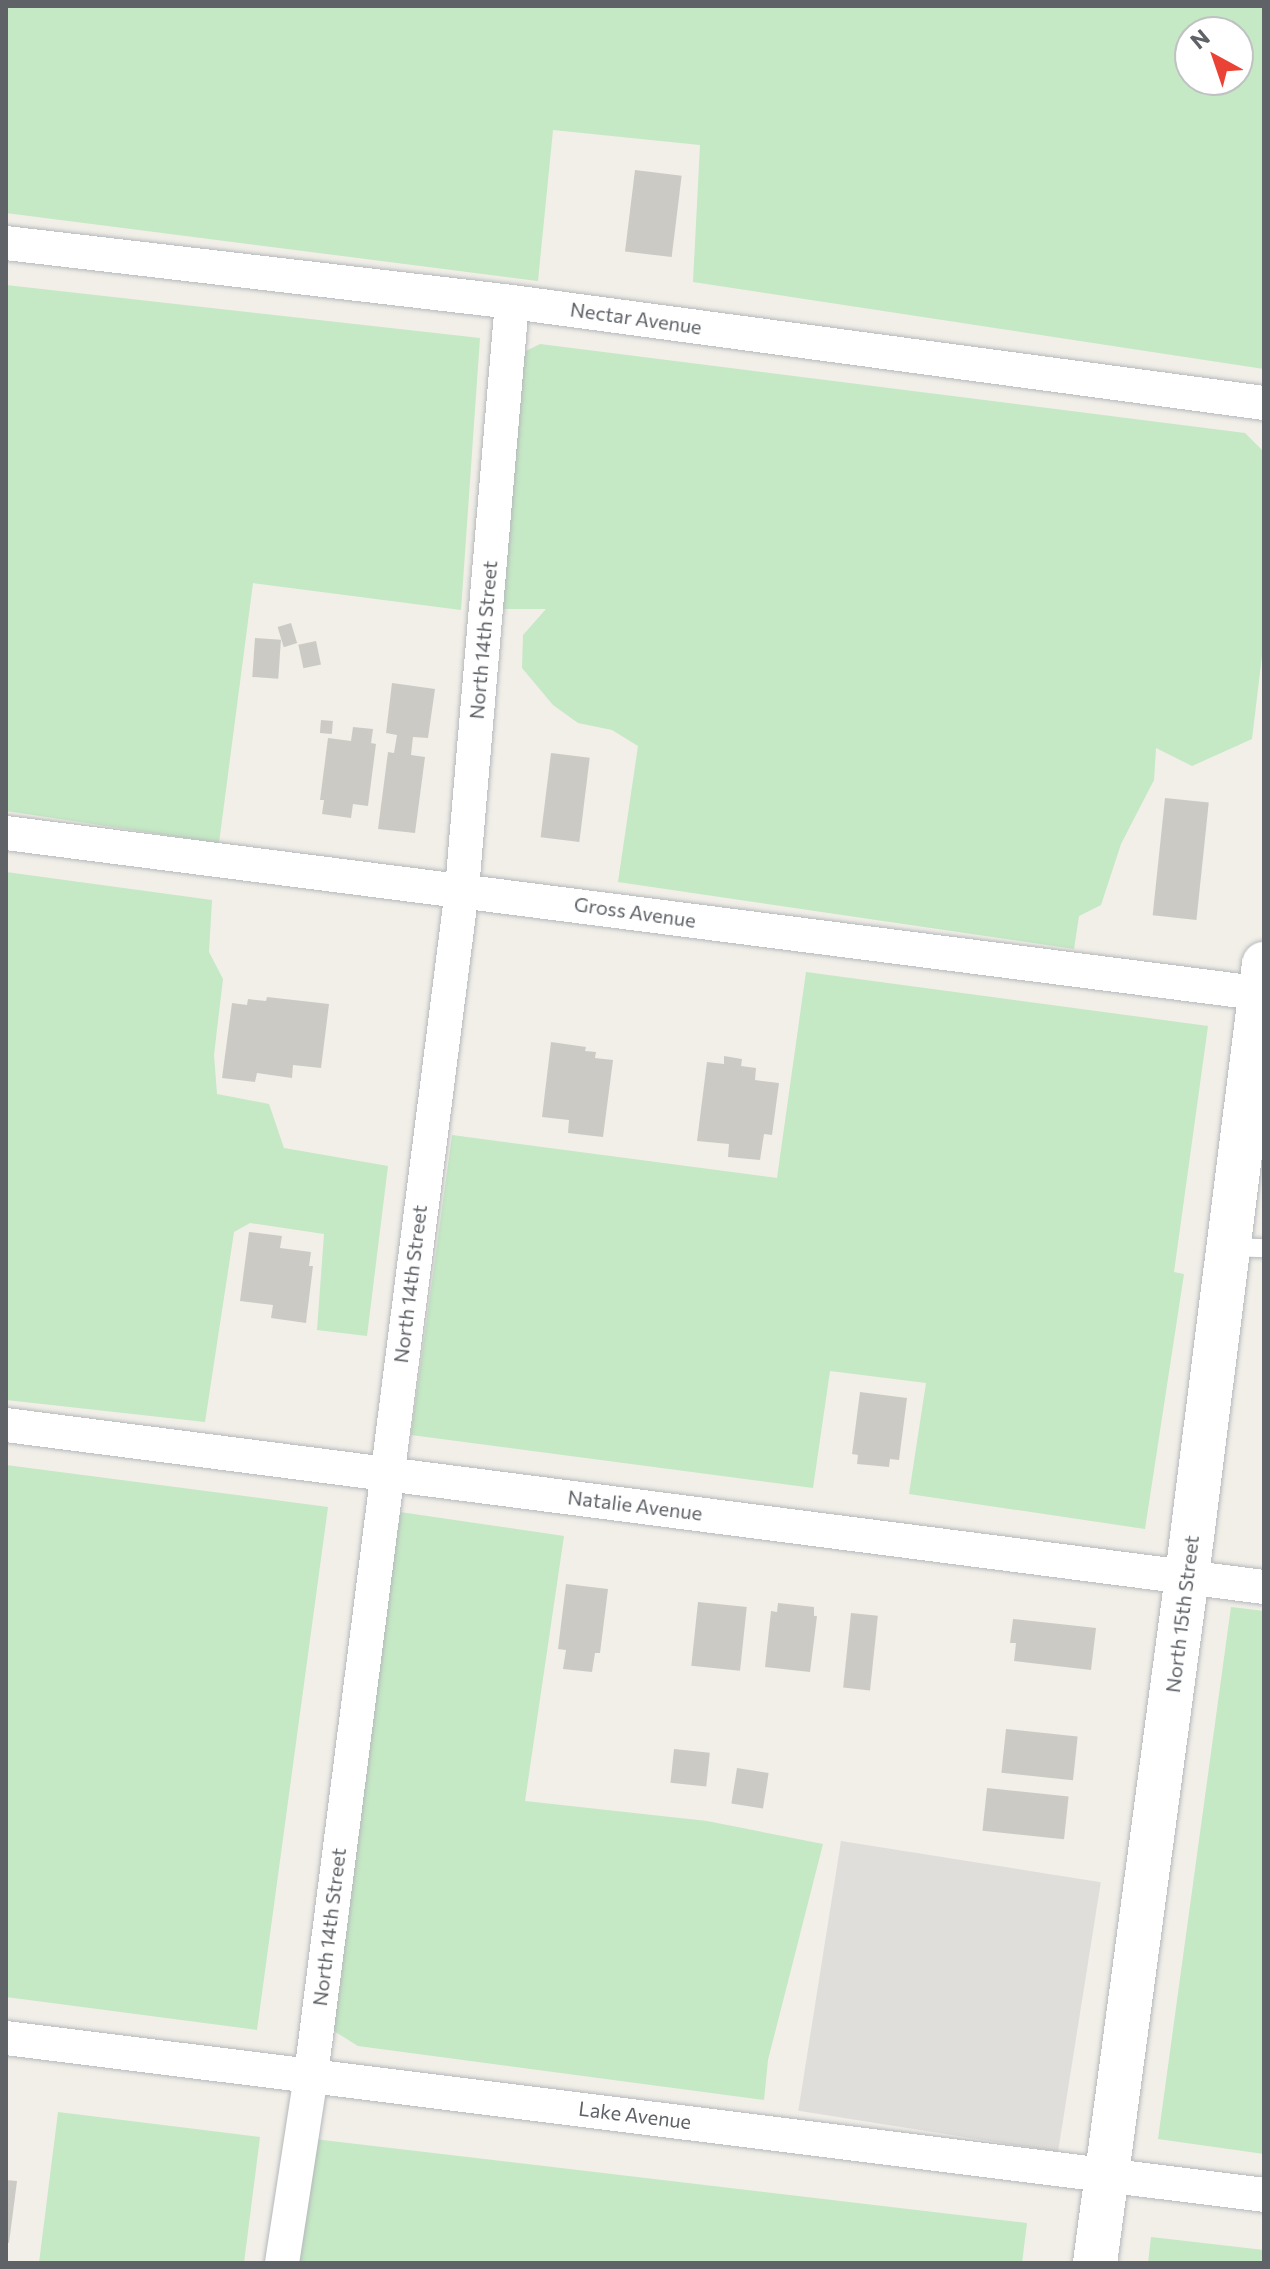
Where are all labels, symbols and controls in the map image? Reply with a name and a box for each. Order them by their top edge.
north arrow [1174,16,1254,96]
text: N [1185,23,1215,54]
street label: Nectar Avenue [569,297,703,339]
street label: North 14th Street [464,560,502,720]
street label: Gross Avenue [573,892,697,932]
street label: North 14th Street [388,1204,432,1364]
street label: Natalie Avenue [566,1485,704,1525]
street label: North 15th Street [1160,1534,1204,1694]
street label: North 14th Street [307,1847,351,2007]
street label: Lake Avenue [577,2096,693,2134]

